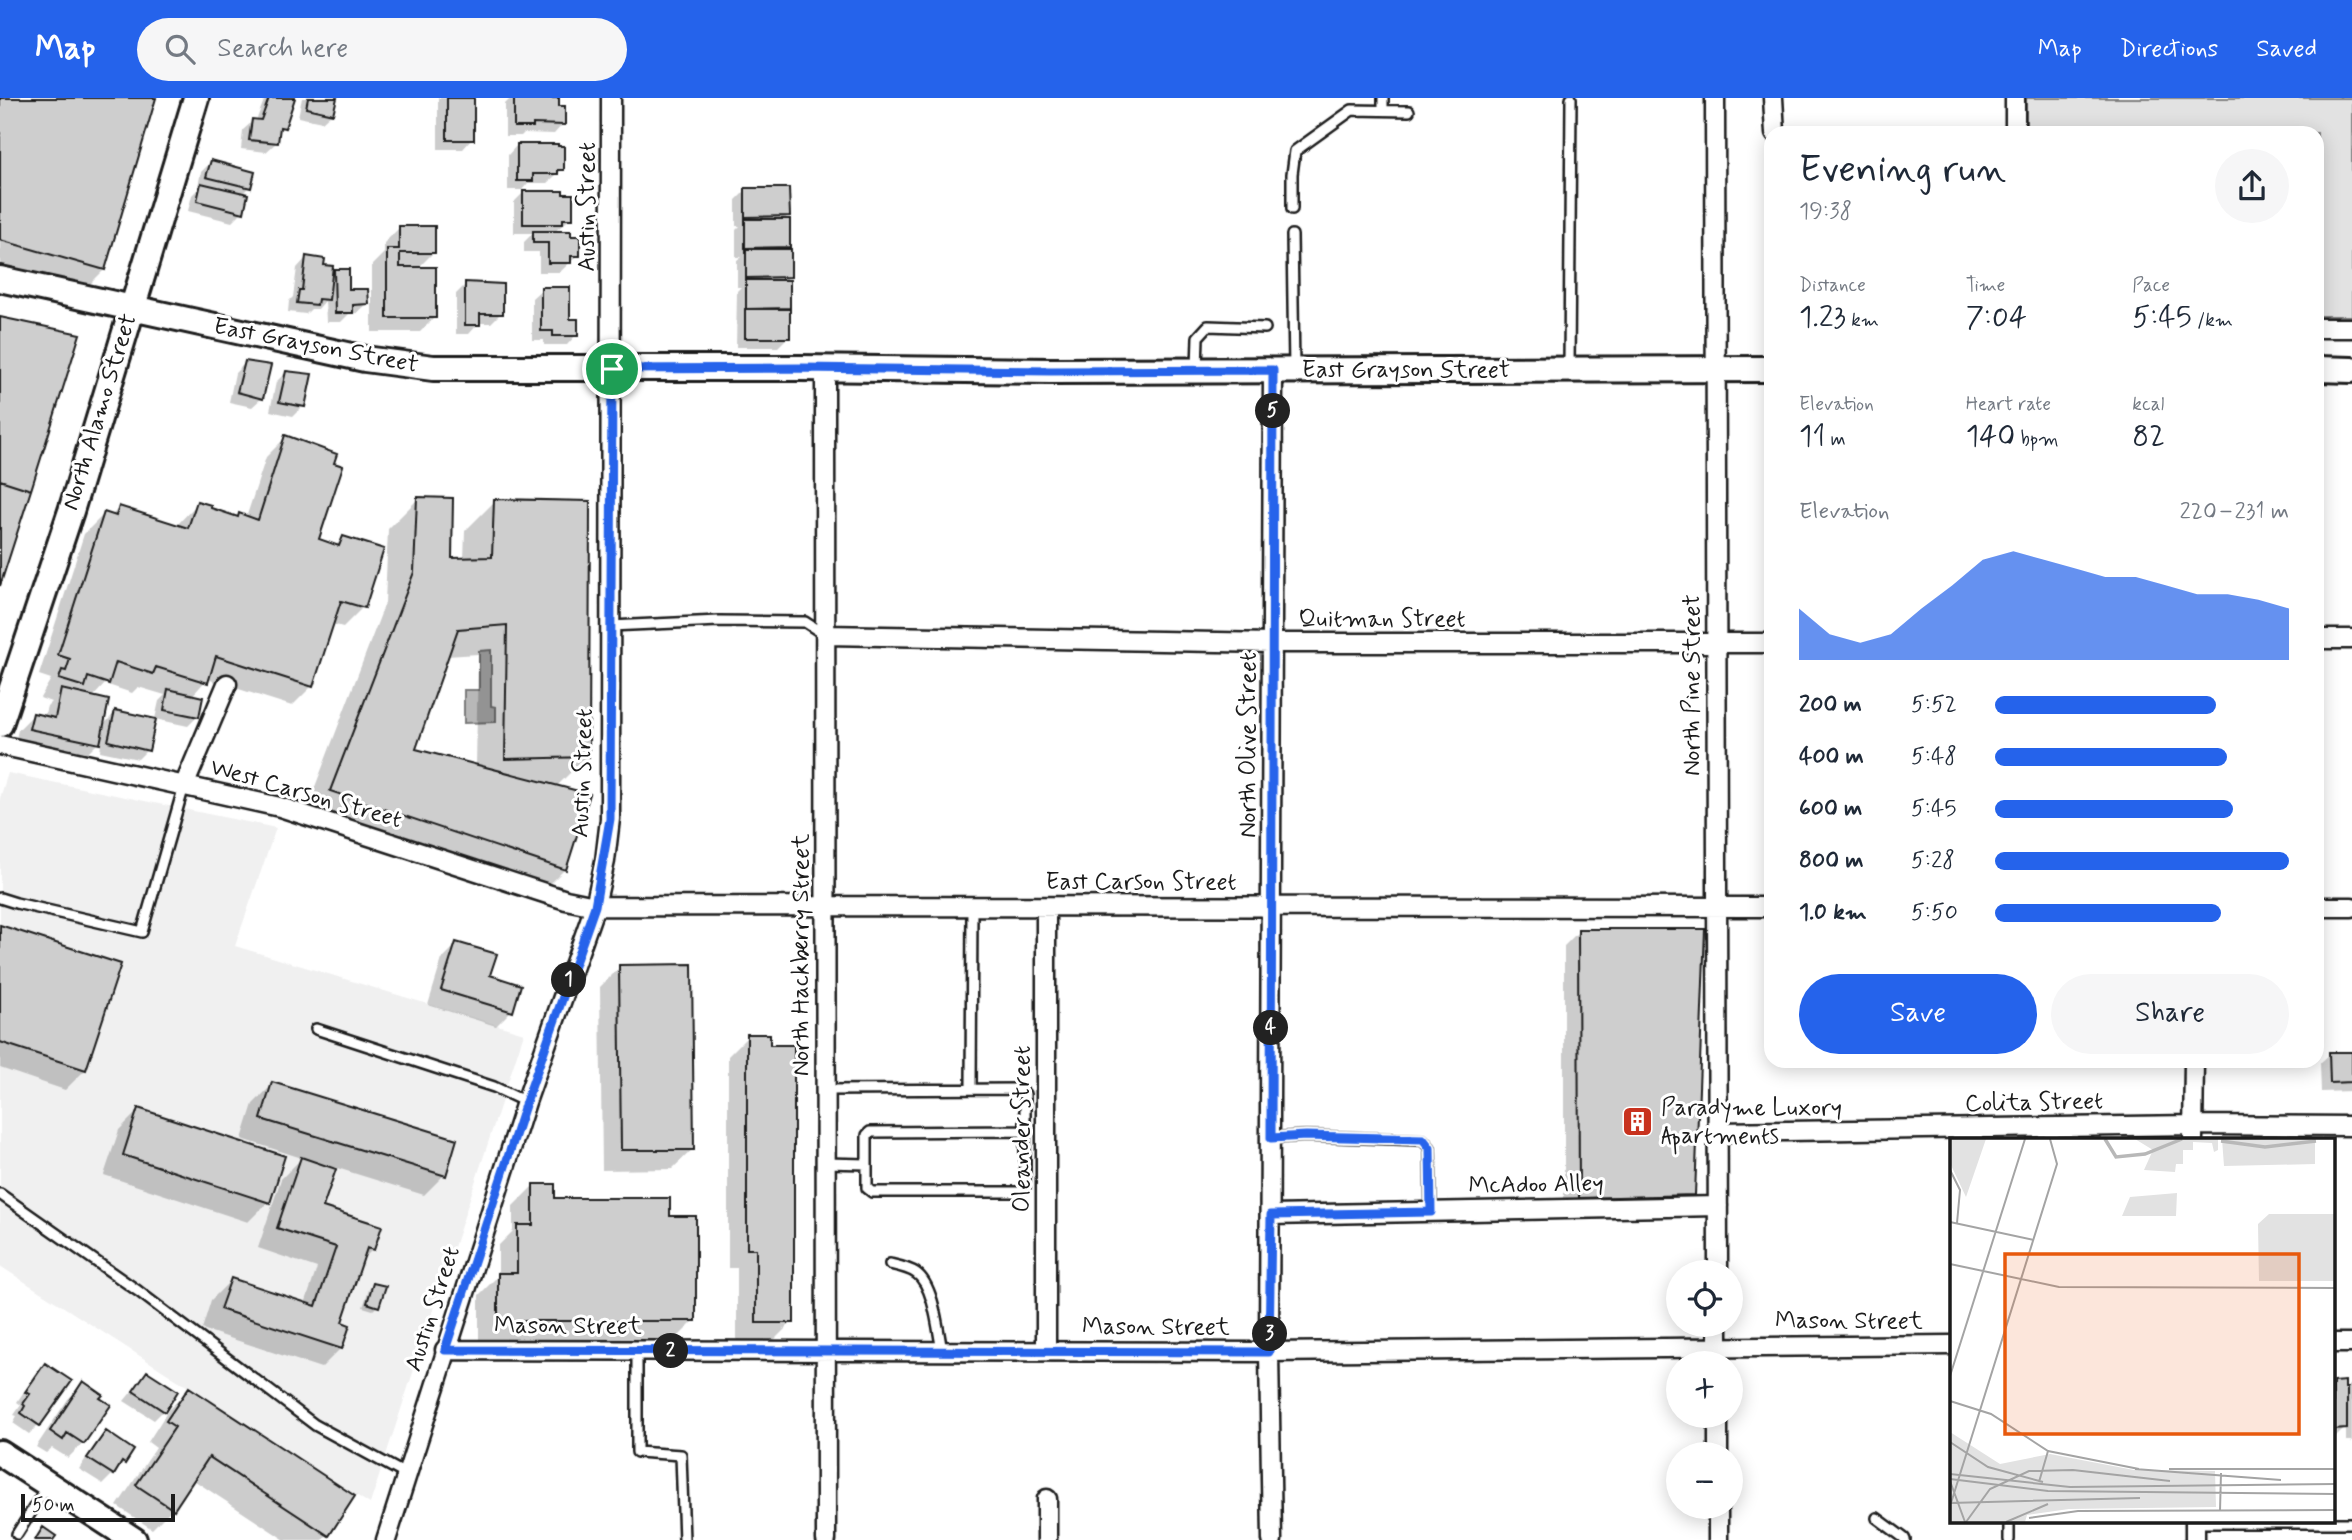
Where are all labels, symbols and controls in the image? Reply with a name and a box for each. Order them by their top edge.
search box [137,18,627,81]
text: Map [35,27,95,71]
icon: search [161,30,199,68]
text: Search here [217,32,348,66]
text: Map [2038,34,2082,65]
text: Directions [2120,34,2218,65]
text: Saved [2256,34,2317,65]
street label: Austin Street [572,142,603,272]
text: Evening run [1799,146,2006,195]
button: share [2215,149,2289,223]
text: 19:38 [1799,197,1852,227]
text: Distance [1799,273,1866,298]
text: Time [1966,273,2005,298]
text: Pace [2132,273,2170,298]
text: 1.23 [1799,298,1846,337]
text: 7:04 [1966,298,2027,337]
text: 5:45 [2132,298,2192,337]
text: km [1846,308,1879,333]
text: /km [2192,308,2233,333]
street label: North Alamo Street [55,310,145,514]
street label: East Grayson Street [211,311,421,381]
pin [582,339,642,399]
icon: arrive [593,350,631,388]
street label: East Grayson Street [1302,355,1510,386]
text: Elevation [1799,392,1874,417]
text: Heart rate [1966,392,2051,417]
text: kcal [2132,392,2164,417]
pin: 5 [1256,394,1290,428]
text: 5 [1267,398,1278,423]
text: 11 [1799,417,1825,456]
text: 140 [1966,417,2015,456]
text: 82 [2132,417,2165,456]
text: m [1825,427,1846,452]
text: bpm [2015,427,2059,452]
text: Elevation [1799,497,1890,527]
text: 220–231 m [2180,497,2289,527]
street label: North Pine Street [1677,594,1708,776]
street label: Quitman Street [1299,604,1466,635]
street label: North Olive Street [1233,652,1264,838]
text: 200 m [1799,690,1862,720]
text: 5:52 [1911,690,1957,720]
street label: Austin Street [565,708,601,838]
text: 400 m [1799,742,1864,772]
text: 5:48 [1911,742,1957,772]
street label: West Carson Street [207,752,405,836]
text: 600 m [1799,794,1862,824]
text: 5:45 [1911,794,1957,824]
street label: North Hackberry Street [786,834,817,1076]
text: 800 m [1799,846,1863,876]
text: 5:28 [1911,846,1955,876]
street label: East Carson Street [1045,867,1237,898]
text: 1.0 km [1799,898,1867,928]
text: 5:50 [1911,898,1958,928]
pin: 1 [552,962,586,998]
text: 1 [564,967,573,992]
button: Save [1799,974,2037,1054]
button: Share [2051,974,2289,1054]
pin: 4 [1254,1010,1288,1046]
text: 4 [1265,1015,1276,1040]
street label: Oleander Street [1007,1046,1038,1212]
street label: Colita Street [1965,1086,2103,1120]
place label: Paradyme Luxory Apartments [1661,1093,1842,1155]
building icon: Paradyme Luxory Apartments [1621,1105,1655,1139]
inset map [1950,1138,2334,1522]
street label: McAdoo Alley [1468,1168,1604,1202]
street label: Austin Street [398,1243,468,1375]
map controls [1666,1260,1743,1519]
button: locate [1666,1260,1743,1337]
street label: Mason Street [1775,1306,1923,1337]
street label: Mason Street [494,1311,642,1342]
street label: Mason Street [1082,1312,1230,1343]
pin: 3 [1252,1316,1288,1352]
text: 3 [1265,1321,1274,1346]
pin: 2 [654,1334,688,1368]
text: 2 [666,1338,675,1363]
button: + [1666,1351,1743,1428]
button: − [1666,1442,1743,1519]
scale bar [21,1491,175,1523]
text: 50 m [32,1493,75,1518]

